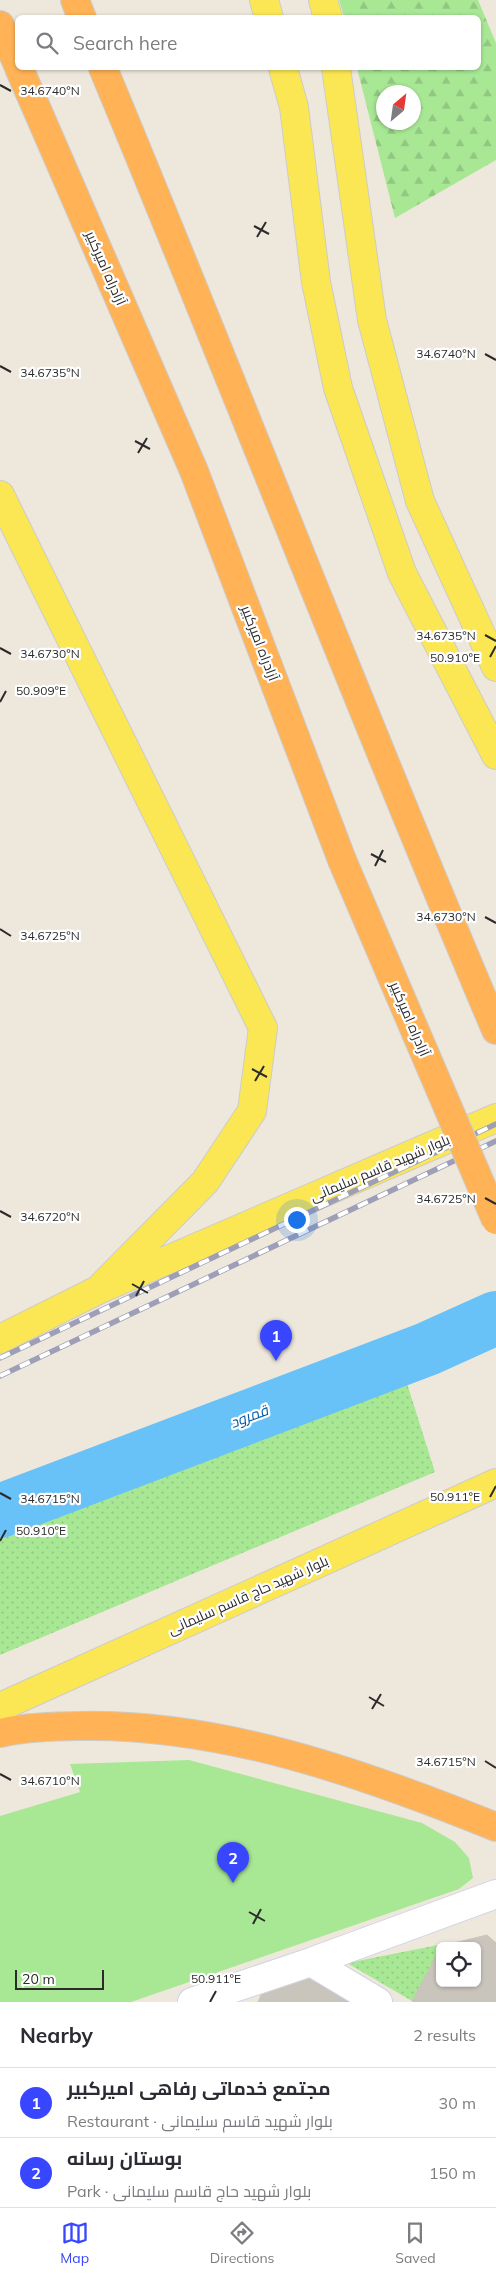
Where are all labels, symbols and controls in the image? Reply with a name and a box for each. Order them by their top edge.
search box [15,15,481,70]
icon: search [33,29,61,57]
text: Search here [73,31,177,55]
text: 34.6740°N [20,83,80,98]
north arrow [376,85,421,130]
street label: آزادراه امیرکبیر [81,227,130,308]
text: 34.6740°N [416,346,476,361]
text: 34.6735°N [20,365,80,380]
street label: آزادراه امیرکبیر [237,602,283,684]
text: 34.6735°N [416,628,476,643]
text: 34.6730°N [20,646,80,661]
text: 50.910°E [430,650,480,665]
text: 50.909°E [16,683,66,698]
text: 34.6730°N [416,909,476,924]
text: 34.6725°N [20,928,80,943]
street label: آزادراه امیرکبیر [386,978,434,1059]
street label: بلوار شهید قاسم سلیمانی [307,1130,453,1207]
text: 34.6725°N [416,1191,476,1206]
your location [284,1207,310,1233]
text: 34.6720°N [20,1209,80,1224]
pin: 1 [260,1320,292,1361]
water label: قمرود [227,1400,272,1432]
text: 50.911°E [430,1489,480,1504]
text: 34.6715°N [20,1491,80,1506]
text: 50.910°E [16,1523,66,1538]
street label: بلوار شهید حاج قاسم سلیمانی [165,1551,331,1639]
text: 34.6715°N [416,1754,476,1769]
text: 34.6710°N [20,1773,80,1788]
pin: 2 [217,1842,249,1883]
map controls [436,1942,481,1987]
button: locate [436,1942,481,1987]
scale bar [15,1967,104,1990]
text: 20 m [22,1970,55,1988]
text: 50.911°E [191,1971,241,1986]
text: Nearby [20,2022,93,2048]
text: 2 results [413,2025,476,2045]
text: مجتمع خدماتی رفاهی امیرکبیر [67,2076,331,2100]
text: 1 [31,2093,41,2113]
text: 30 m [439,2093,476,2113]
text: Restaurant · بلوار شهید قاسم سلیمانی [67,2111,333,2131]
text: بوستان رسانه [67,2146,182,2170]
text: 2 [31,2163,41,2183]
text: 150 m [429,2163,476,2183]
text: Park · بلوار شهید حاج قاسم سلیمانی [67,2181,311,2201]
tab: Map [60,2219,89,2267]
tab: Directions [210,2219,275,2267]
tab: Saved [395,2219,436,2267]

